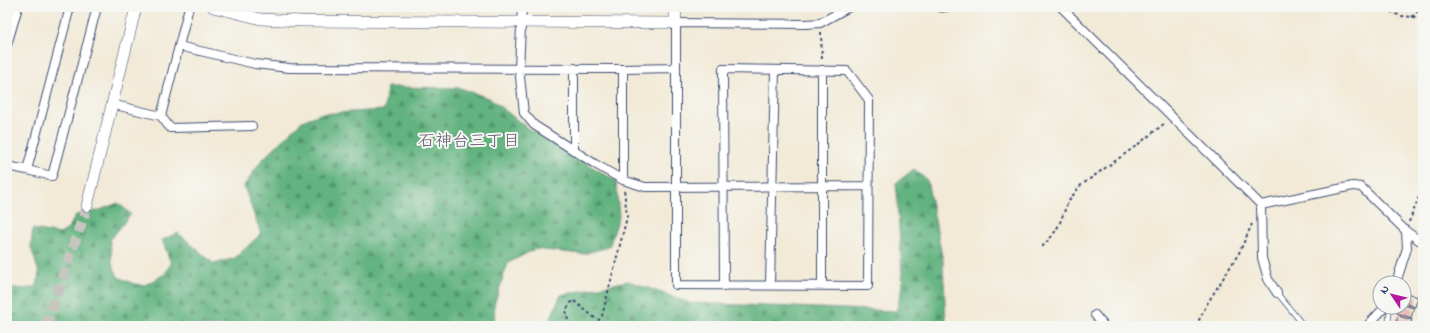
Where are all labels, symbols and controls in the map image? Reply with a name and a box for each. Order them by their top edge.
district label: 石神台三丁目 [418,129,520,154]
north arrow [1372,275,1412,315]
text: N [1376,282,1393,297]

